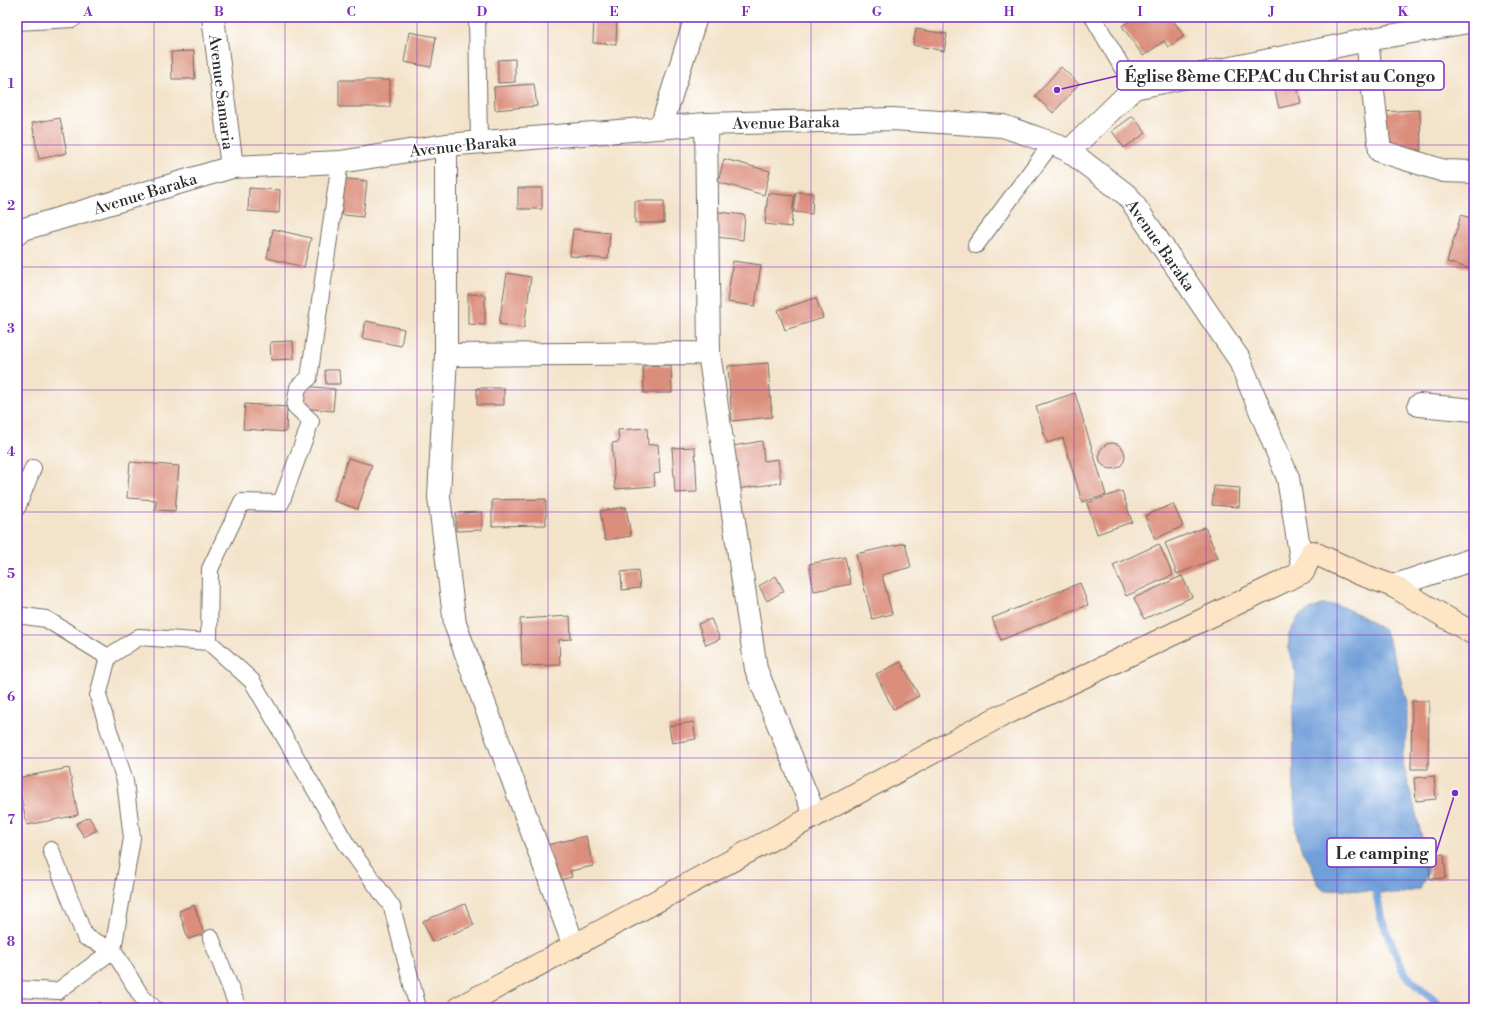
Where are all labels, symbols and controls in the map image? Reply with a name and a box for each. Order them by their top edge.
text: A [82,4,93,20]
text: B [214,4,224,20]
text: C [346,4,356,20]
text: D [477,4,487,20]
text: E [609,4,619,20]
text: F [741,4,751,20]
text: G [872,4,883,20]
text: H [1004,4,1015,20]
text: I [1137,4,1143,20]
text: J [1267,4,1275,20]
text: K [1398,4,1409,20]
street label: Avenue Samaria [204,32,238,152]
callout: Église 8ème CEPAC du Christ au Congo [1117,61,1444,90]
text: Église 8ème CEPAC du Christ au Congo [1125,65,1435,88]
text: 1 [8,76,15,92]
street label: Avenue Baraka [731,112,841,134]
street label: Avenue Baraka [408,130,518,162]
street label: Avenue Baraka [90,168,200,219]
street label: Avenue Baraka [1121,195,1200,296]
text: 2 [7,198,15,214]
text: 3 [7,321,15,337]
text: 4 [7,444,16,460]
text: 5 [7,566,15,582]
text: 6 [7,689,15,705]
text: 7 [7,812,15,828]
callout: Le camping [1327,838,1436,867]
text: Le camping [1336,843,1429,865]
text: 8 [7,934,15,950]

